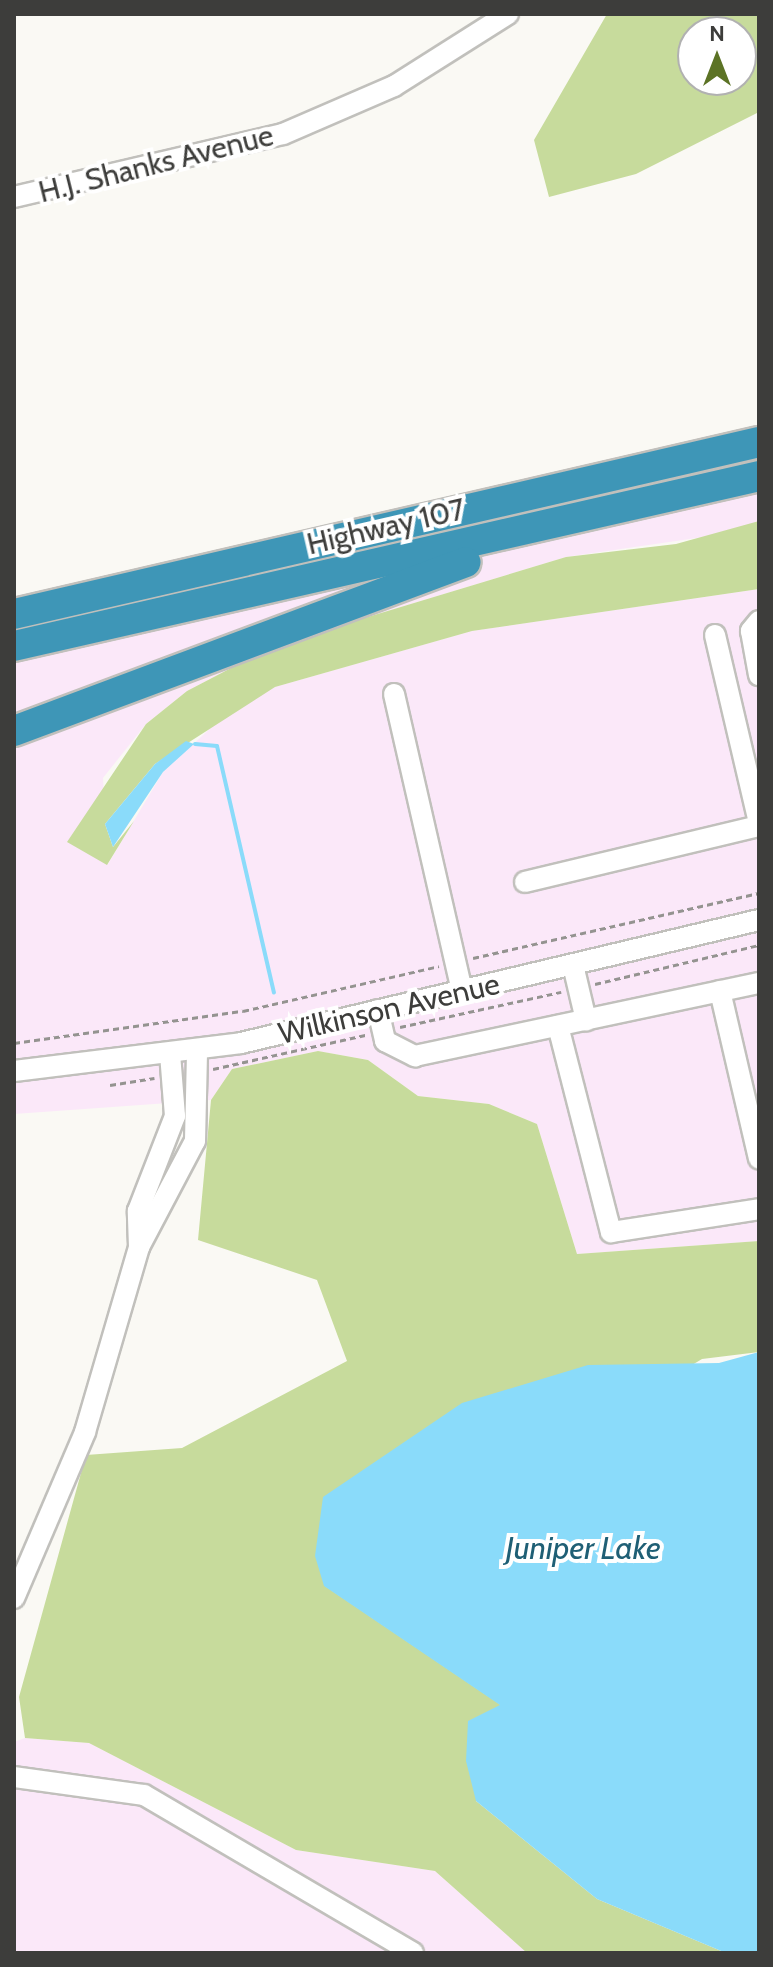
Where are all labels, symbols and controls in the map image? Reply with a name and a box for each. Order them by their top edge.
north arrow [677,16,757,96]
text: N [709,20,725,47]
street label: H.J. Shanks Avenue [35,117,277,211]
street label: Highway 107 [303,491,469,563]
street label: Wilkinson Avenue [275,966,503,1052]
water label: Juniper Lake [505,1529,661,1567]

